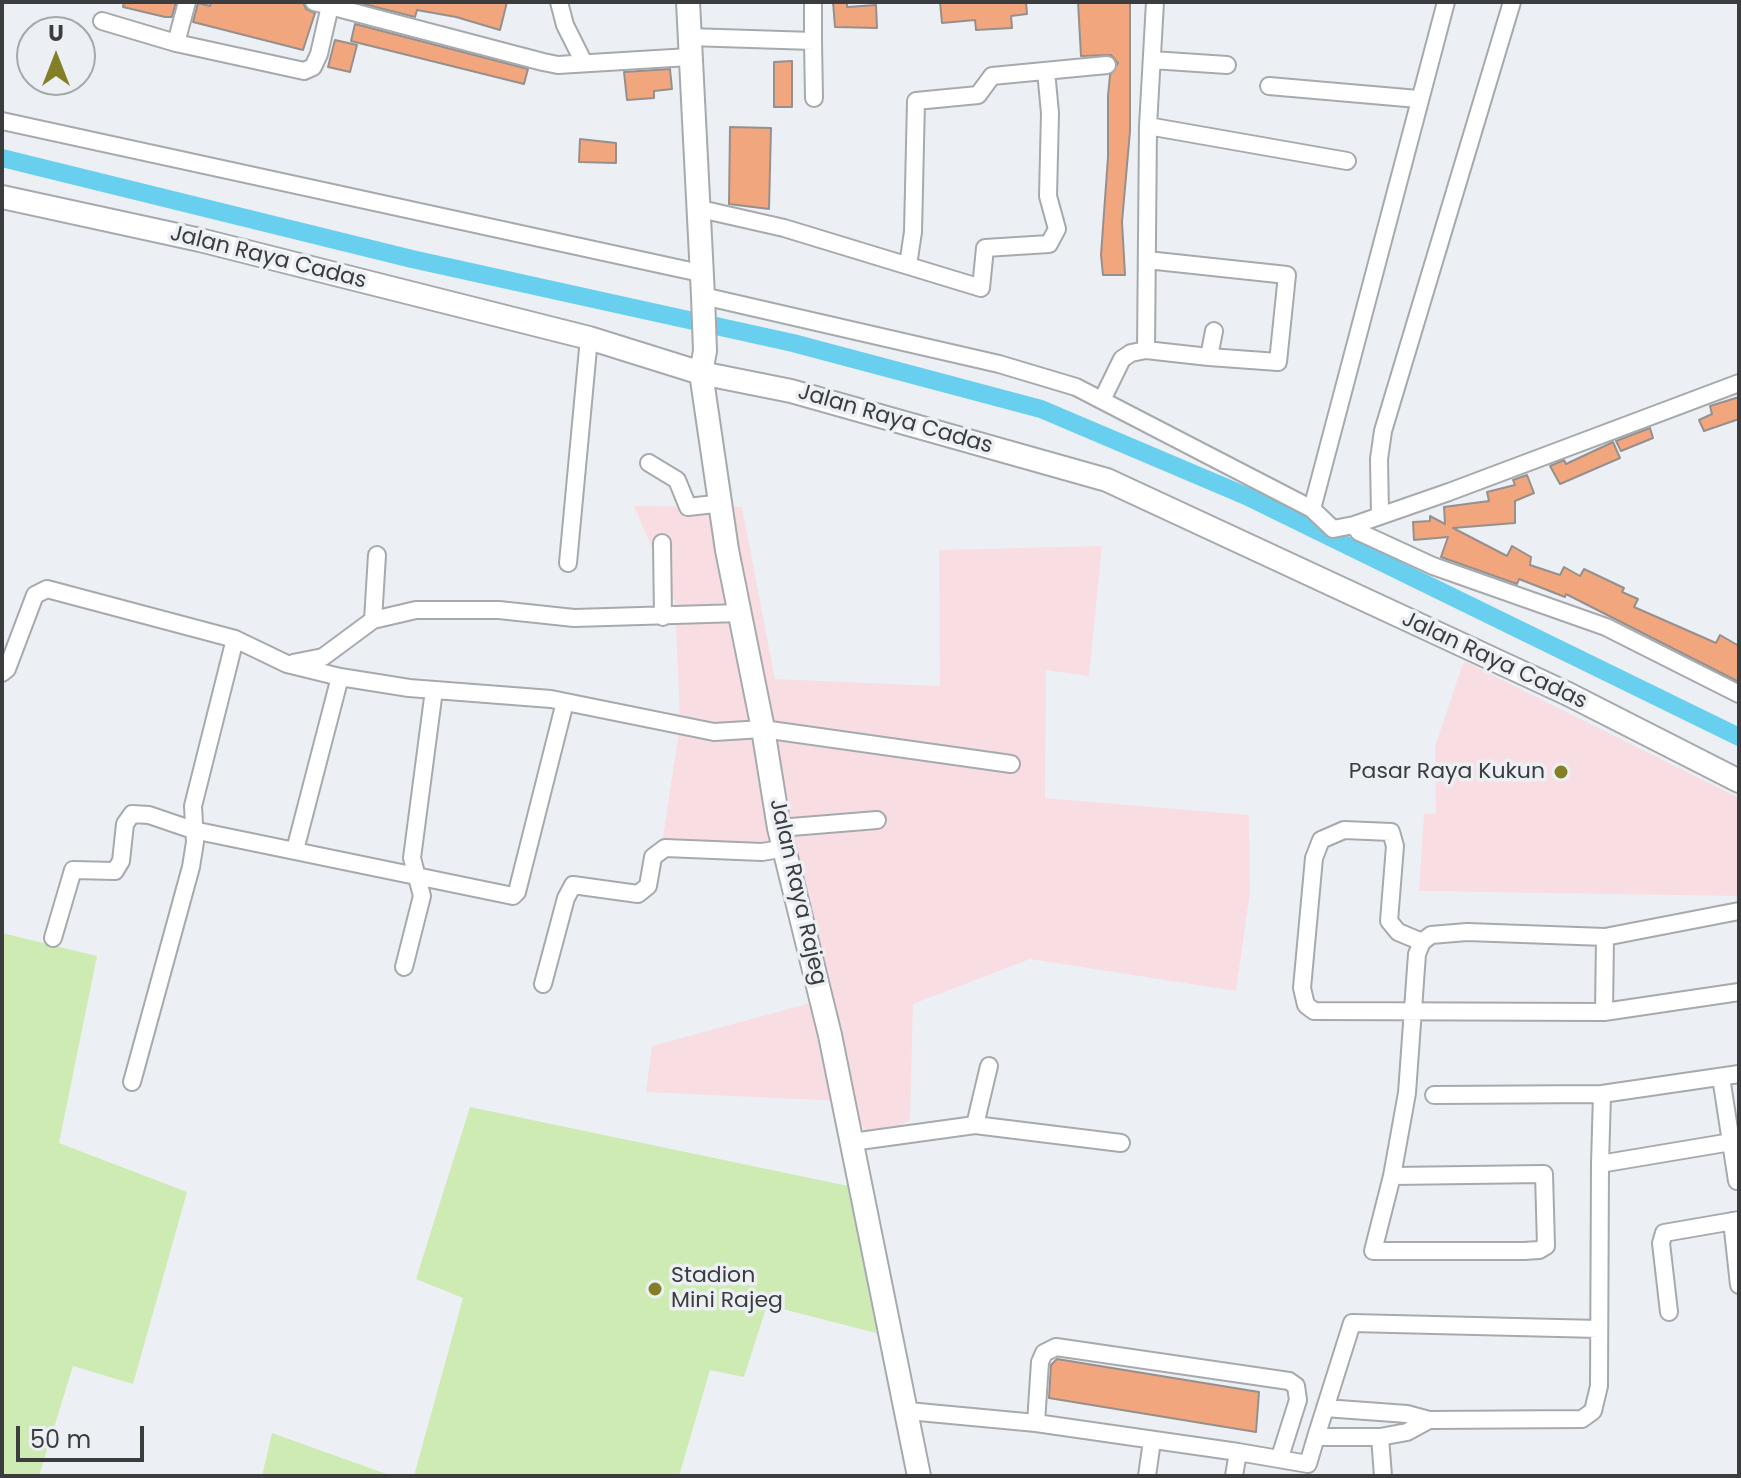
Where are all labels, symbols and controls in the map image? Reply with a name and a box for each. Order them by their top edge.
north arrow [16,16,96,96]
text: U [48,18,64,49]
street label: Jalan Raya Cadas [167,221,369,295]
street label: Jalan Raya Cadas [795,380,995,460]
street label: Jalan Raya Cadas [1397,607,1591,715]
place label: Pasar Raya Kukun [1349,759,1545,785]
marker: Pasar Raya Kukun [1552,763,1570,781]
street label: Jalan Raya Rajeg [763,796,831,988]
place label: Stadion Mini Rajeg [671,1263,783,1314]
marker: Stadion Mini Rajeg [646,1280,664,1298]
scale bar [20,1410,148,1460]
text: 50 m [30,1423,91,1456]

